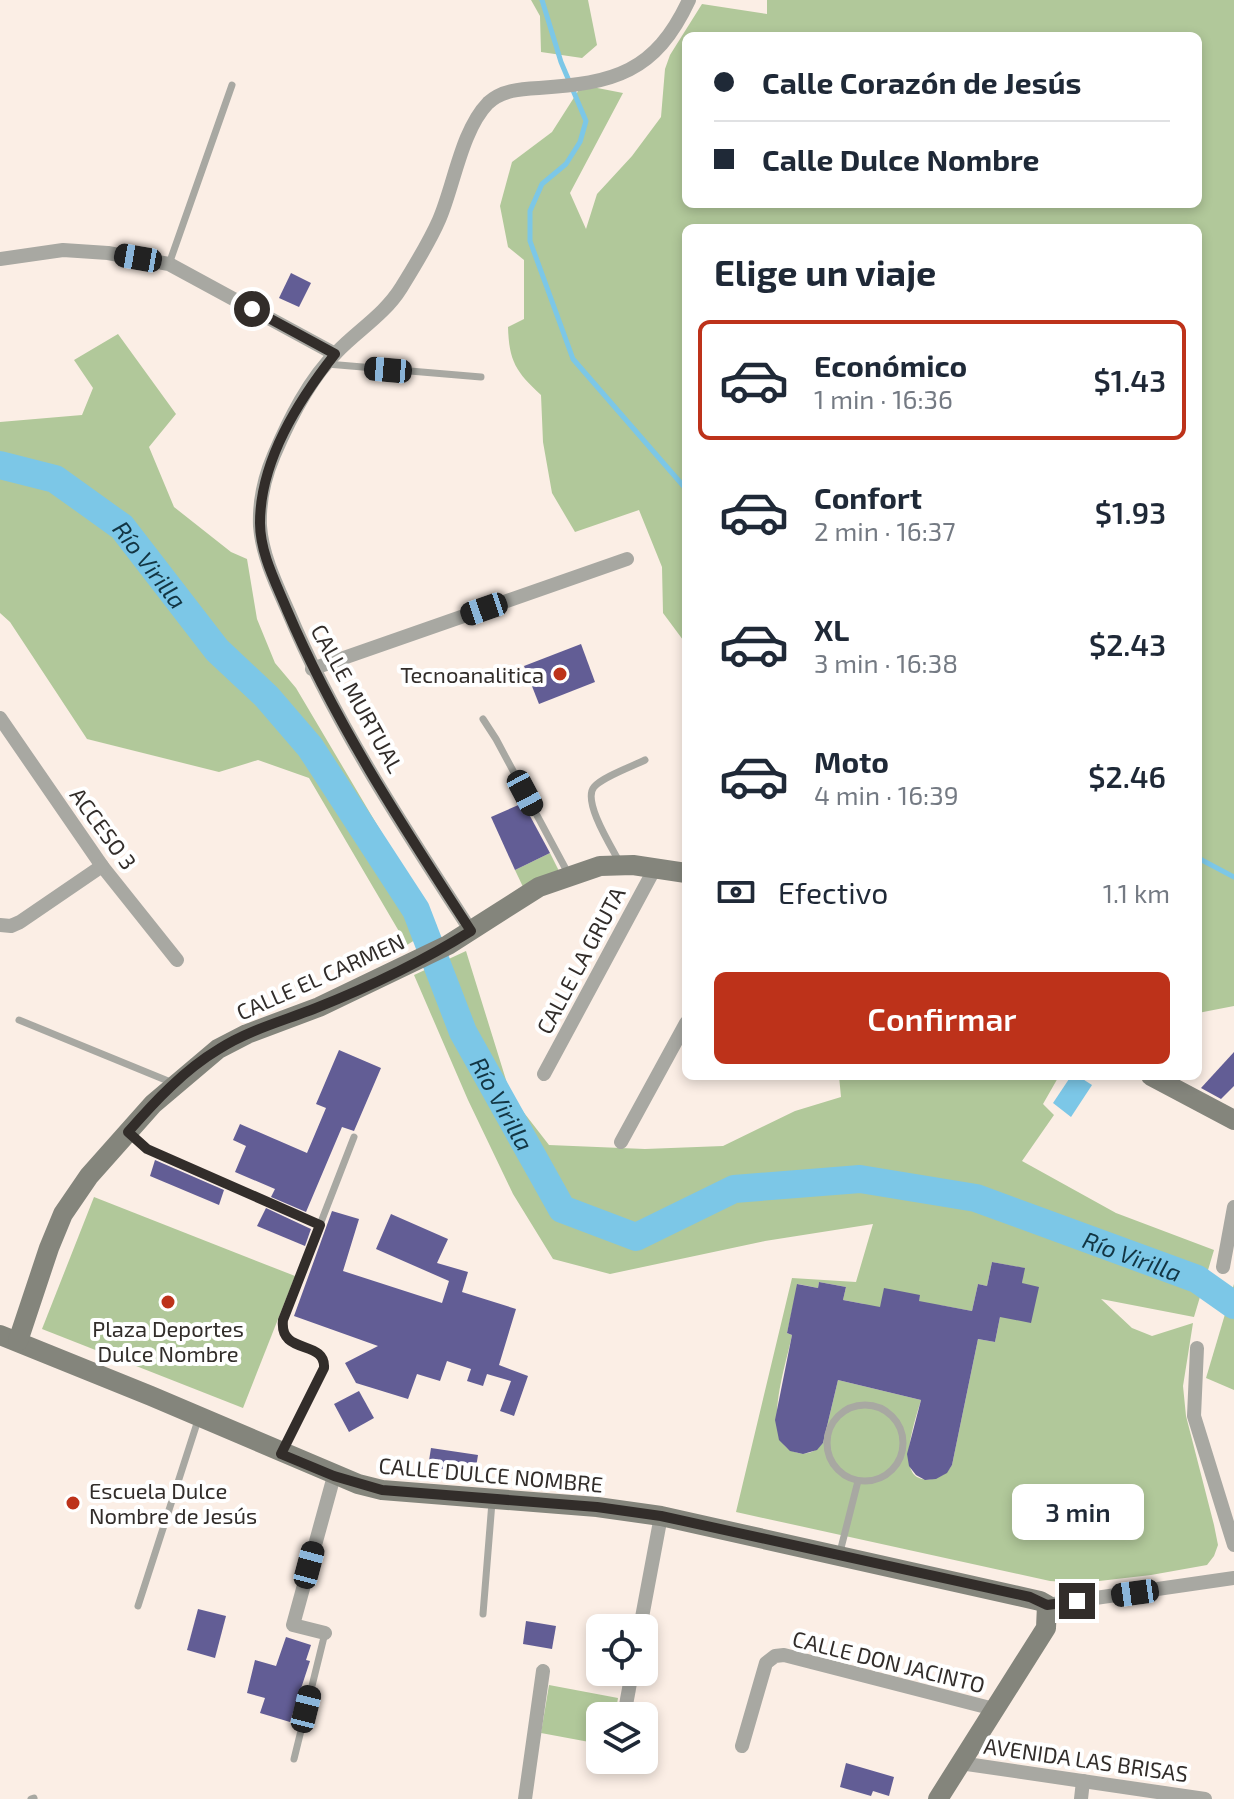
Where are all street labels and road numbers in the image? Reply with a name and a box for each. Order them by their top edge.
street label: CALLE MURTUAL [306,619,410,777]
street label: ACCESO 3 [66,782,142,874]
street label: CALLE LA GRUTA [530,882,630,1038]
street label: CALLE EL CARMEN [232,927,408,1025]
street label: CALLE DULCE NOMBRE [378,1451,604,1497]
street label: CALLE DON JACINTO [790,1625,988,1697]
street label: AVENIDA LAS BRISAS [982,1732,1190,1786]

